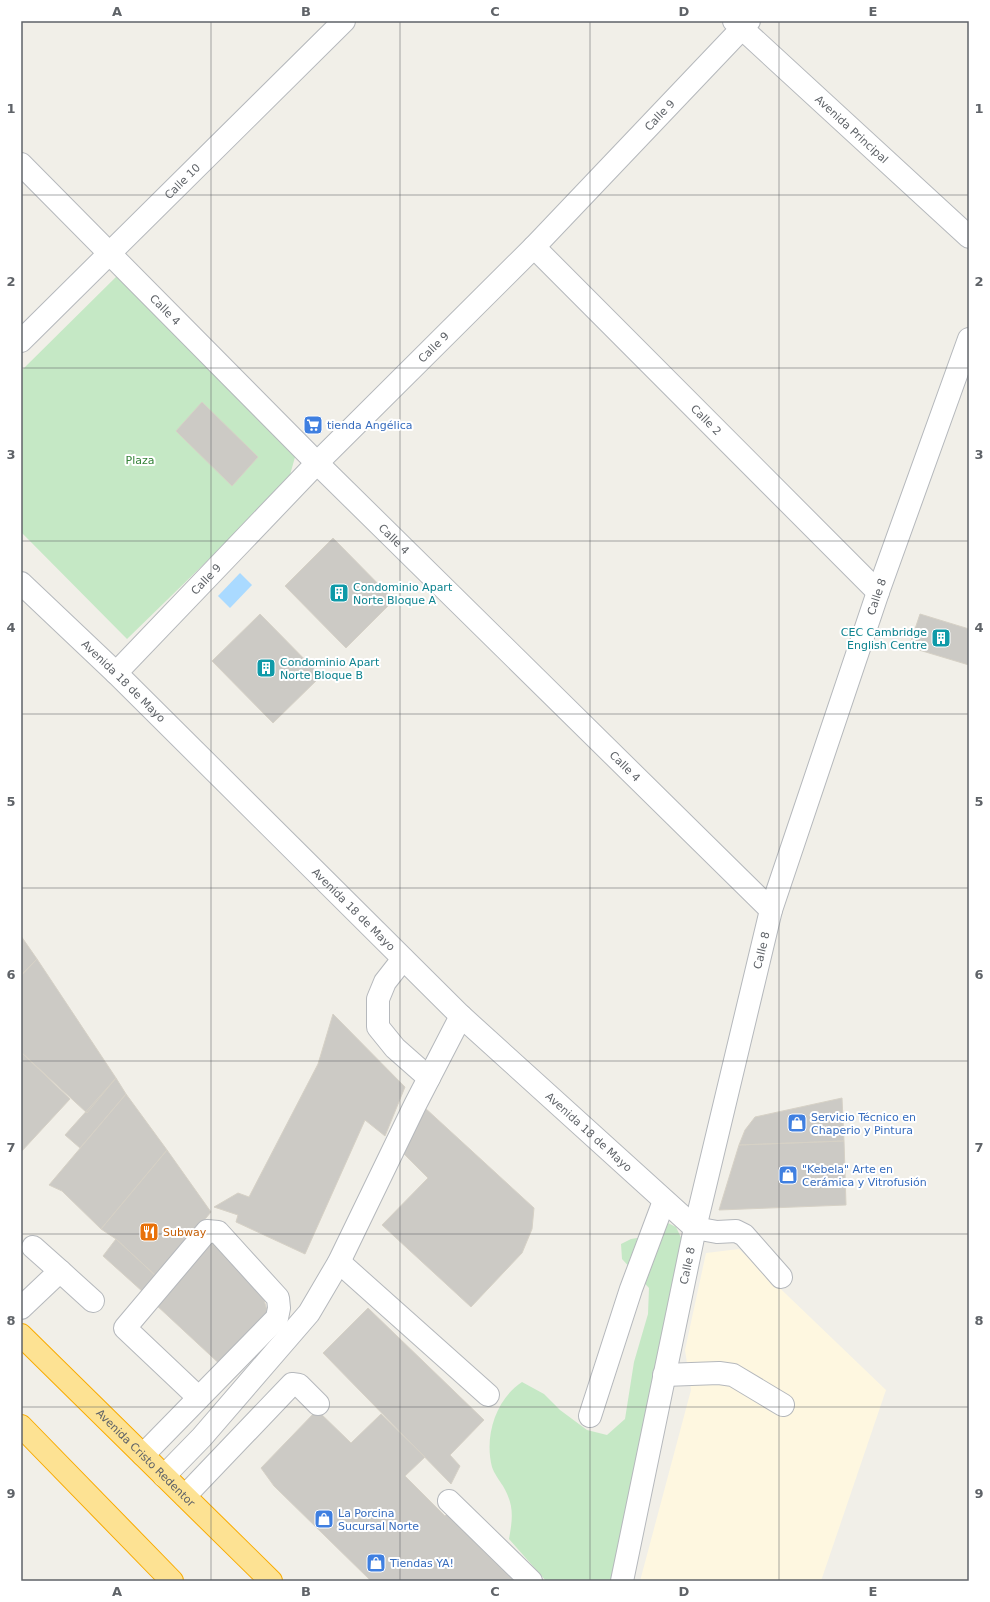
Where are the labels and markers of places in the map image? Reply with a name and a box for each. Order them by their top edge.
supermarket icon: tienda Angélica [302,414,324,436]
place label: tienda Angélica [327,419,412,432]
place label: Condominio Apart Norte Bloque A [353,581,453,607]
building icon: Condominio Apart Norte Bloque A [328,582,350,604]
place label: CEC Cambridge English Centre [841,626,927,652]
building icon: CEC Cambridge English Centre [930,627,952,649]
place label: Condominio Apart Norte Bloque B [280,656,380,682]
building icon: Condominio Apart Norte Bloque B [255,657,277,679]
place label: Servicio Técnico en Chaperio y Pintura [811,1111,916,1137]
shop icon: Servicio Técnico en Chaperio y Pintura [786,1112,808,1134]
place label: "Kebela" Arte en Cerámica y Vitrofusión [802,1163,927,1189]
shop icon: "Kebela" Arte en Cerámica y Vitrofusión [777,1164,799,1186]
restaurant icon: Subway [138,1221,160,1243]
place label: Subway [163,1226,207,1239]
place label: La Porcina Sucursal Norte [338,1507,419,1533]
shop icon: La Porcina Sucursal Norte [313,1508,335,1530]
shop icon: Tiendas YA! [365,1552,387,1574]
place label: Tiendas YA! [389,1557,454,1570]

